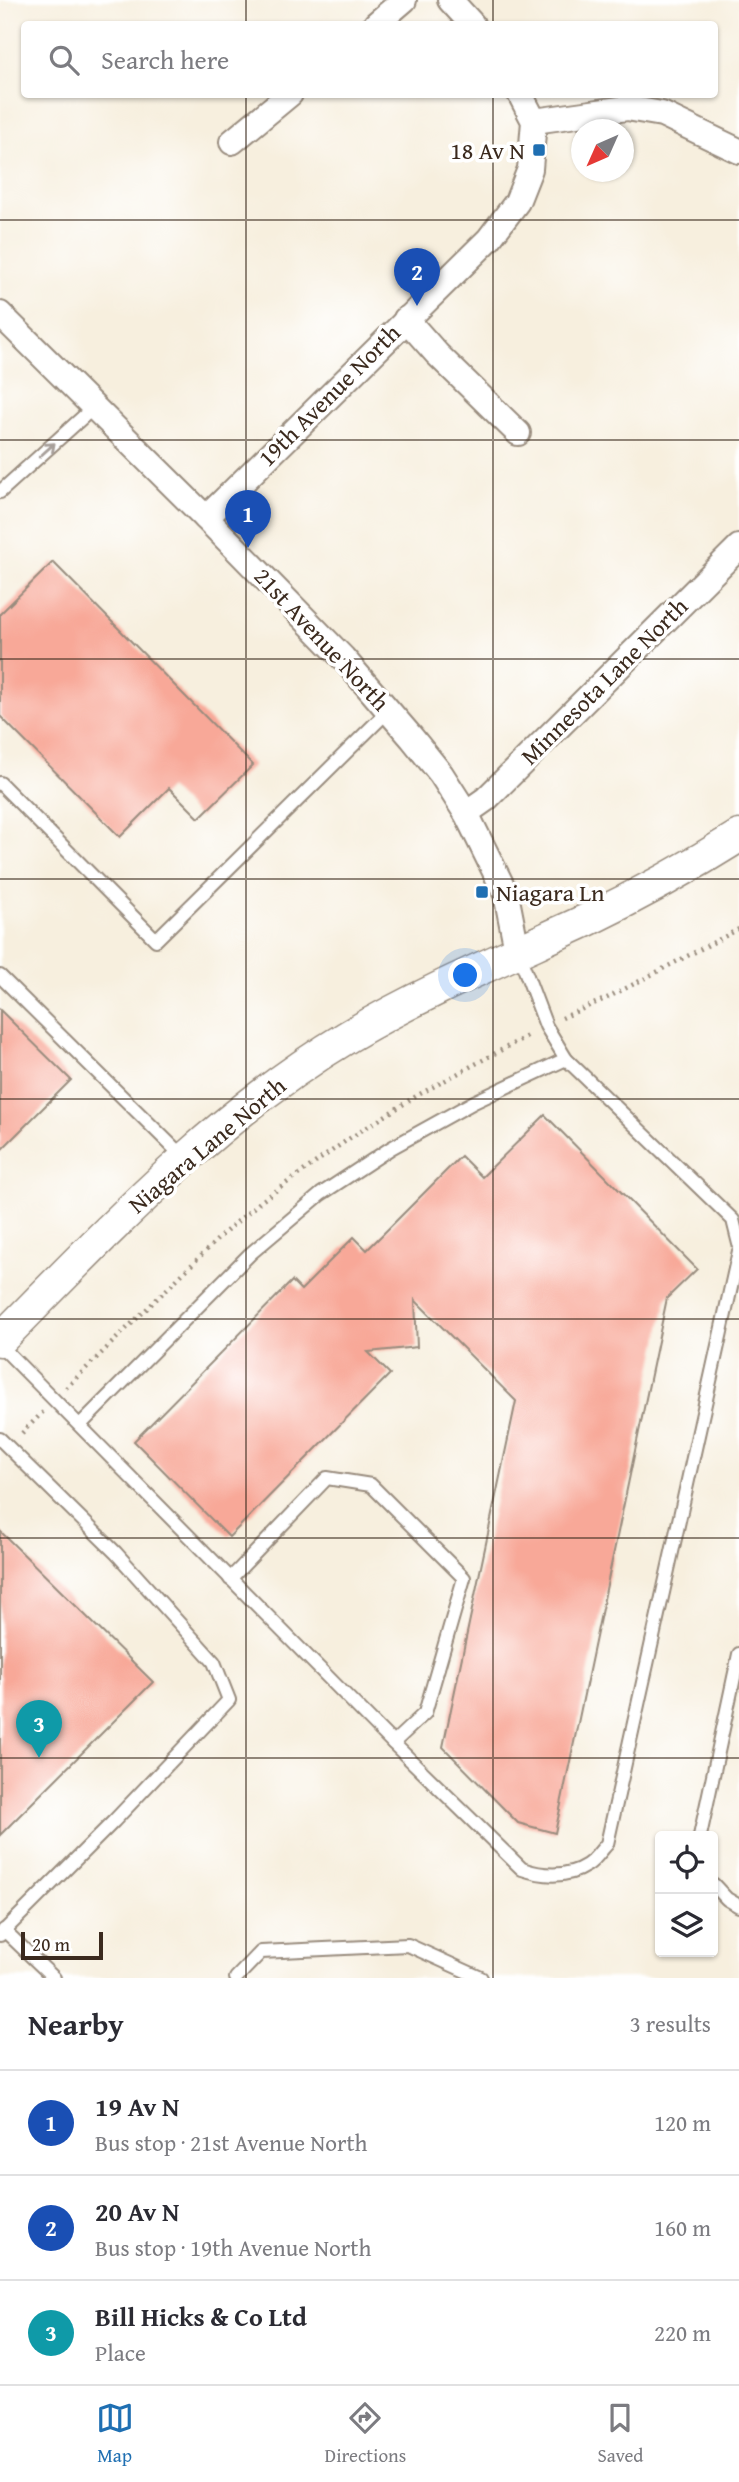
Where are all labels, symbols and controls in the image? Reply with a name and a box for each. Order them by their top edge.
search box [21,21,718,98]
text: Search here [101,40,229,79]
icon: search [45,41,83,79]
north arrow [571,119,634,182]
place label: 18 Av N [450,133,525,168]
marker: 18 Av N [531,142,547,158]
pin: 2 [394,248,440,306]
street label: 19th Avenue North [250,315,409,474]
one-way arrow [38,441,55,458]
pin: 1 [225,490,271,548]
street label: 21st Avenue North [246,559,398,719]
street label: Minnesota Lane North [512,589,696,773]
place label: Niagara Ln [496,875,605,910]
marker: Niagara Ln [474,884,490,900]
your location [448,958,482,992]
street label: Niagara Lane North [121,1068,294,1221]
pin: 3 [16,1700,62,1758]
map controls [655,1831,718,1957]
button: locate [655,1831,718,1894]
button: layers [655,1894,718,1957]
scale bar [21,1929,103,1961]
text: 20 m [32,1930,70,1958]
text: Nearby [28,2002,124,2046]
text: 3 results [630,2007,711,2040]
text: 19 Av N [95,2087,179,2126]
text: 1 [45,2106,57,2139]
text: 120 m [654,2106,711,2139]
text: Bus stop · 21st Avenue North [95,2126,368,2159]
text: 20 Av N [95,2192,179,2231]
text: 2 [45,2211,57,2244]
text: 160 m [654,2211,711,2244]
text: Bus stop · 19th Avenue North [95,2231,371,2264]
text: Bill Hicks & Co Ltd [95,2297,307,2336]
text: 3 [45,2316,57,2349]
text: 220 m [654,2316,711,2349]
text: Place [95,2336,146,2369]
tab: Map [96,2399,134,2469]
tab: Directions [325,2399,406,2469]
tab: Saved [597,2399,643,2469]

